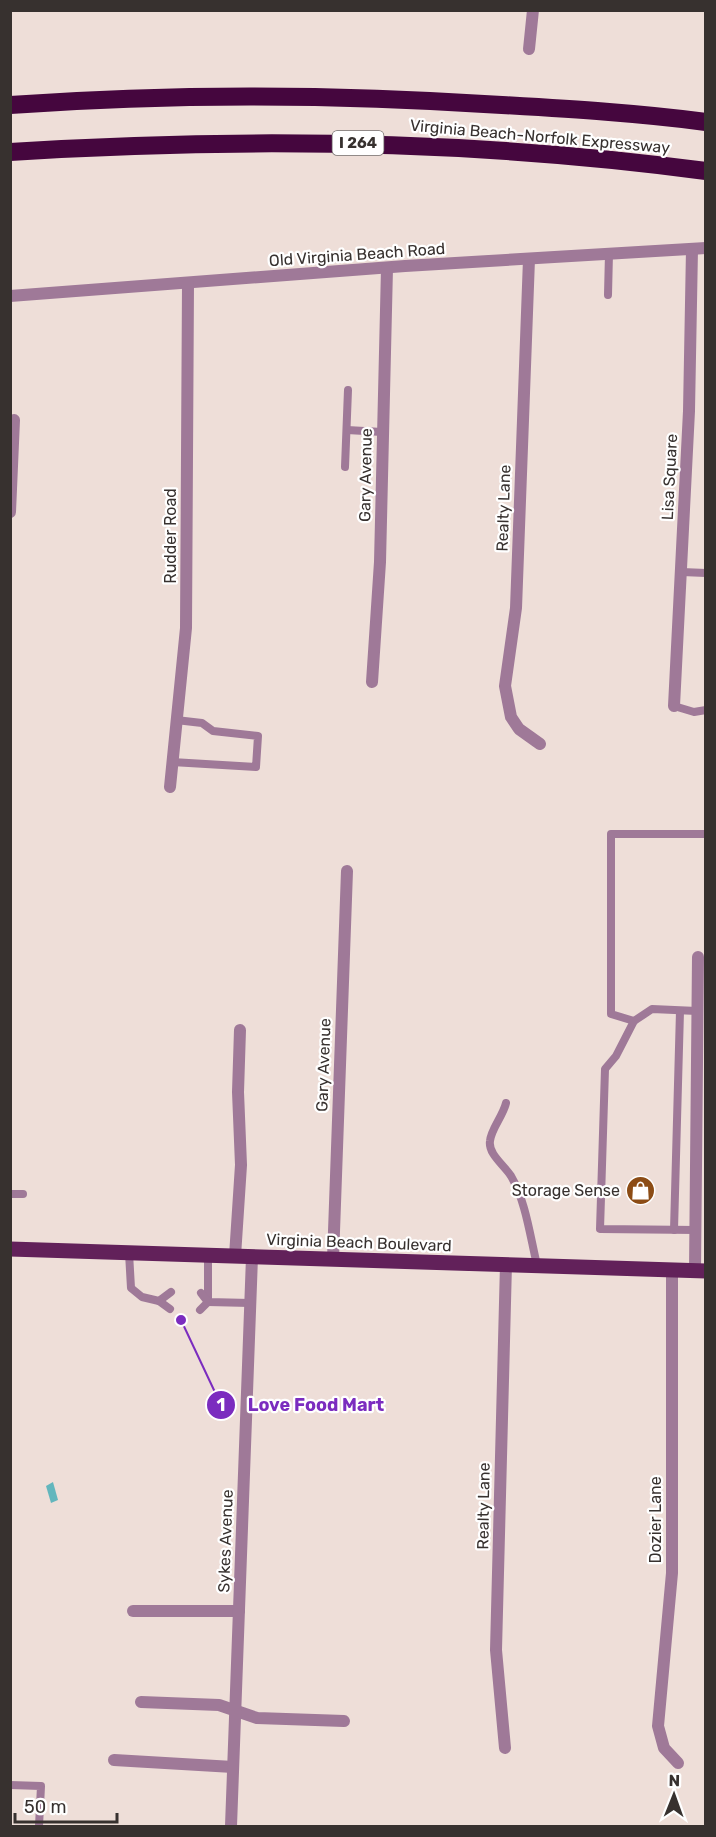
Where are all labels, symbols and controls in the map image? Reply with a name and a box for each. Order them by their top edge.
street label: Virginia Beach-Norfolk Expressway [409,116,671,157]
road number: I 264 [332,131,384,155]
street label: Old Virginia Beach Road [268,239,446,270]
street label: Gary Avenue [355,428,376,522]
street label: Lisa Square [658,433,681,521]
street label: Realty Lane [492,464,515,552]
street label: Rudder Road [161,488,180,584]
street label: Gary Avenue [312,1018,335,1112]
shop icon: Storage Sense [625,1174,657,1206]
place label: Storage Sense [512,1181,620,1200]
street label: Virginia Beach Boulevard [266,1230,452,1255]
callout: Love Food Mart [206,1387,396,1423]
text: 1 [217,1394,225,1416]
text: Love Food Mart [248,1394,384,1416]
street label: Realty Lane [473,1462,494,1550]
street label: Dozier Lane [646,1476,665,1564]
street label: Sykes Avenue [214,1489,237,1593]
north arrow [644,1765,704,1825]
text: N [668,1771,680,1790]
scale bar [15,1786,117,1824]
text: 50 m [24,1796,67,1818]

